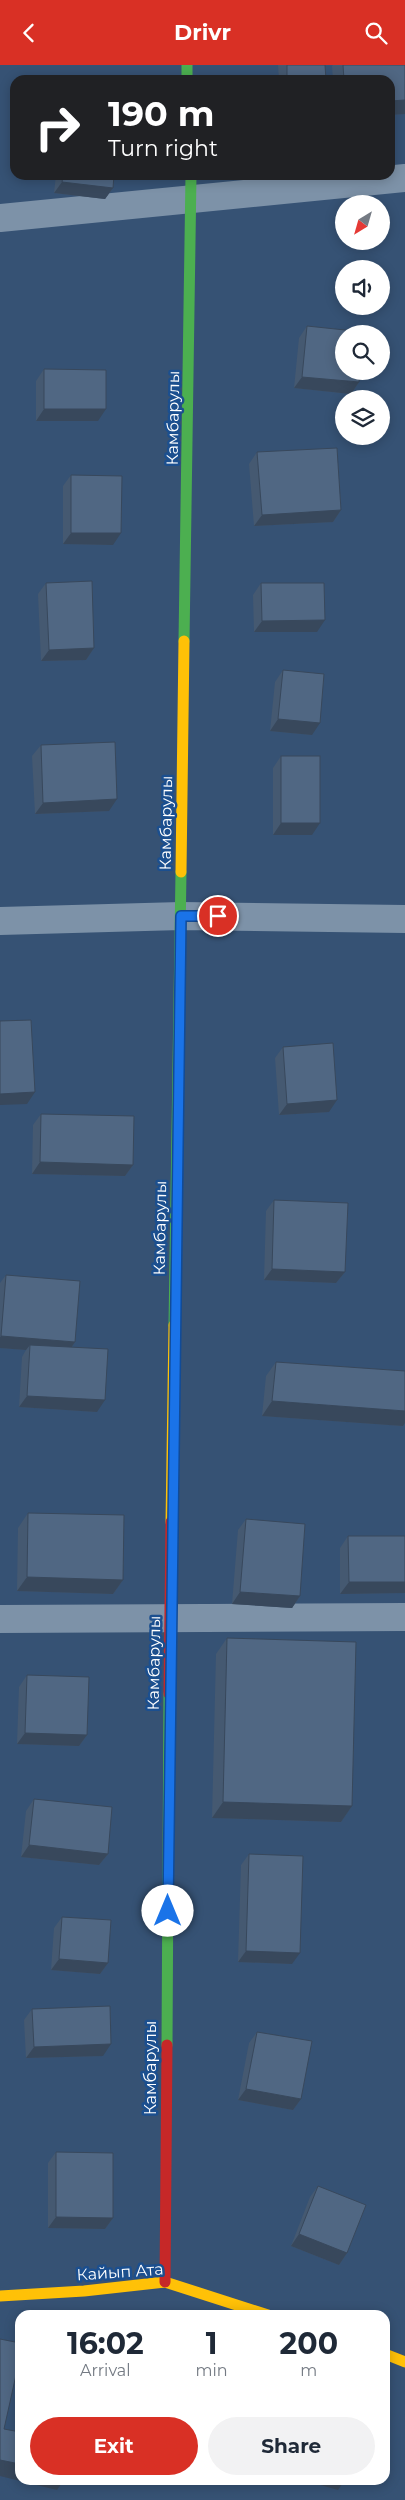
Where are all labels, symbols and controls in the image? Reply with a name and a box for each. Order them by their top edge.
icon: back [15,19,43,47]
text: Drivr [174,19,231,46]
icon: search [362,19,390,47]
text: 190 m [108,92,214,135]
icon: right [25,95,90,160]
text: Turn right [108,135,218,162]
north arrow [335,195,390,250]
map controls [335,195,390,445]
button: sound [335,260,390,315]
button: search [335,325,390,380]
street label: Камбарулы [163,370,183,466]
button: layers [335,390,390,445]
street label: Камбарулы [156,775,176,871]
pin [197,895,239,937]
icon: arrive [204,902,232,930]
street label: Камбарулы [150,1180,170,1276]
street label: Камбарулы [144,1615,164,1711]
position arrow [141,1884,193,1936]
street label: Камбарулы [141,2021,160,2115]
street label: Кайып Ата [76,2259,164,2285]
text: 16:02 [67,2325,144,2362]
text: 1 [206,2325,218,2362]
text: 200 [280,2325,338,2362]
text: Arrival [80,2361,131,2380]
text: min [196,2361,228,2380]
text: m [300,2361,317,2380]
button: Exit [30,2417,198,2475]
button: Share [208,2417,375,2475]

